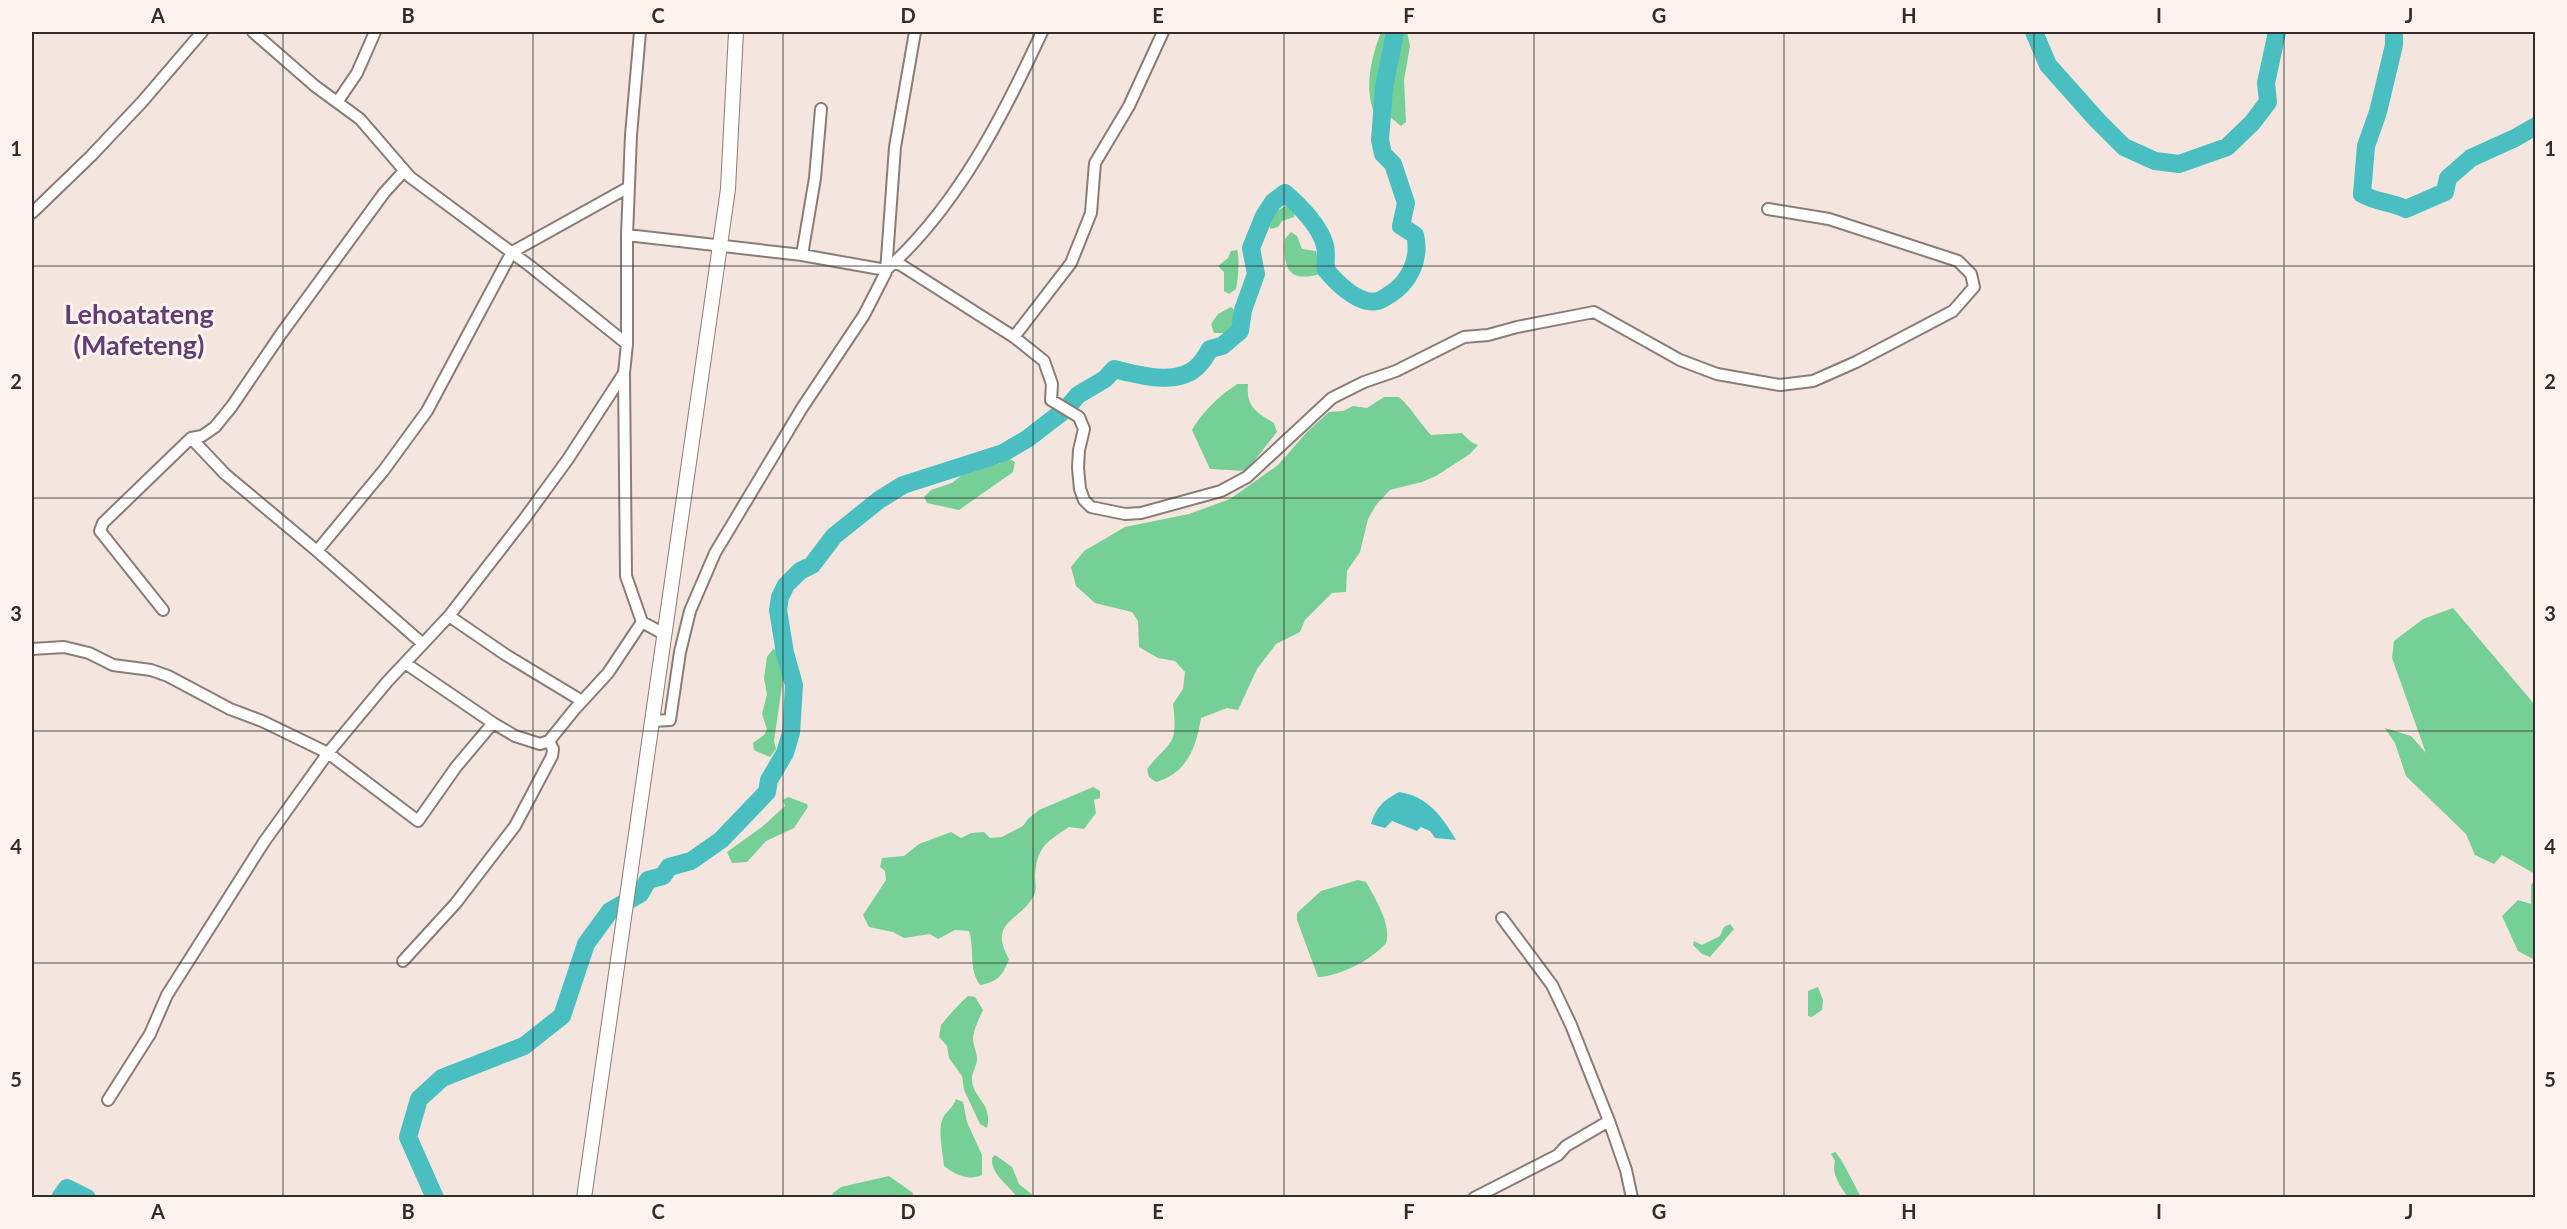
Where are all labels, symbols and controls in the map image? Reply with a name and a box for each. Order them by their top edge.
text: A [150,3,165,27]
text: B [401,3,415,27]
text: C [651,3,665,27]
text: D [900,3,916,27]
text: E [1152,3,1164,27]
text: F [1403,3,1415,27]
text: G [1652,3,1666,27]
text: H [1901,3,1917,27]
text: I [2156,3,2162,27]
text: J [2405,3,2413,27]
text: 1 [10,136,22,160]
text: 1 [2544,136,2556,160]
district label: Lehoatateng (Mafeteng) [64,297,214,361]
text: 2 [10,369,22,393]
text: 2 [2544,369,2556,393]
text: 3 [10,601,22,625]
text: 3 [2544,601,2556,625]
text: 4 [10,834,22,858]
text: 4 [2544,834,2556,858]
text: 5 [10,1067,22,1091]
text: 5 [2544,1067,2556,1091]
text: A [150,1199,165,1223]
text: B [401,1199,415,1223]
text: C [651,1199,665,1223]
text: D [900,1199,916,1223]
text: E [1152,1199,1164,1223]
text: F [1403,1199,1415,1223]
text: G [1652,1199,1666,1223]
text: H [1901,1199,1917,1223]
text: I [2156,1199,2162,1223]
text: J [2405,1199,2413,1223]

